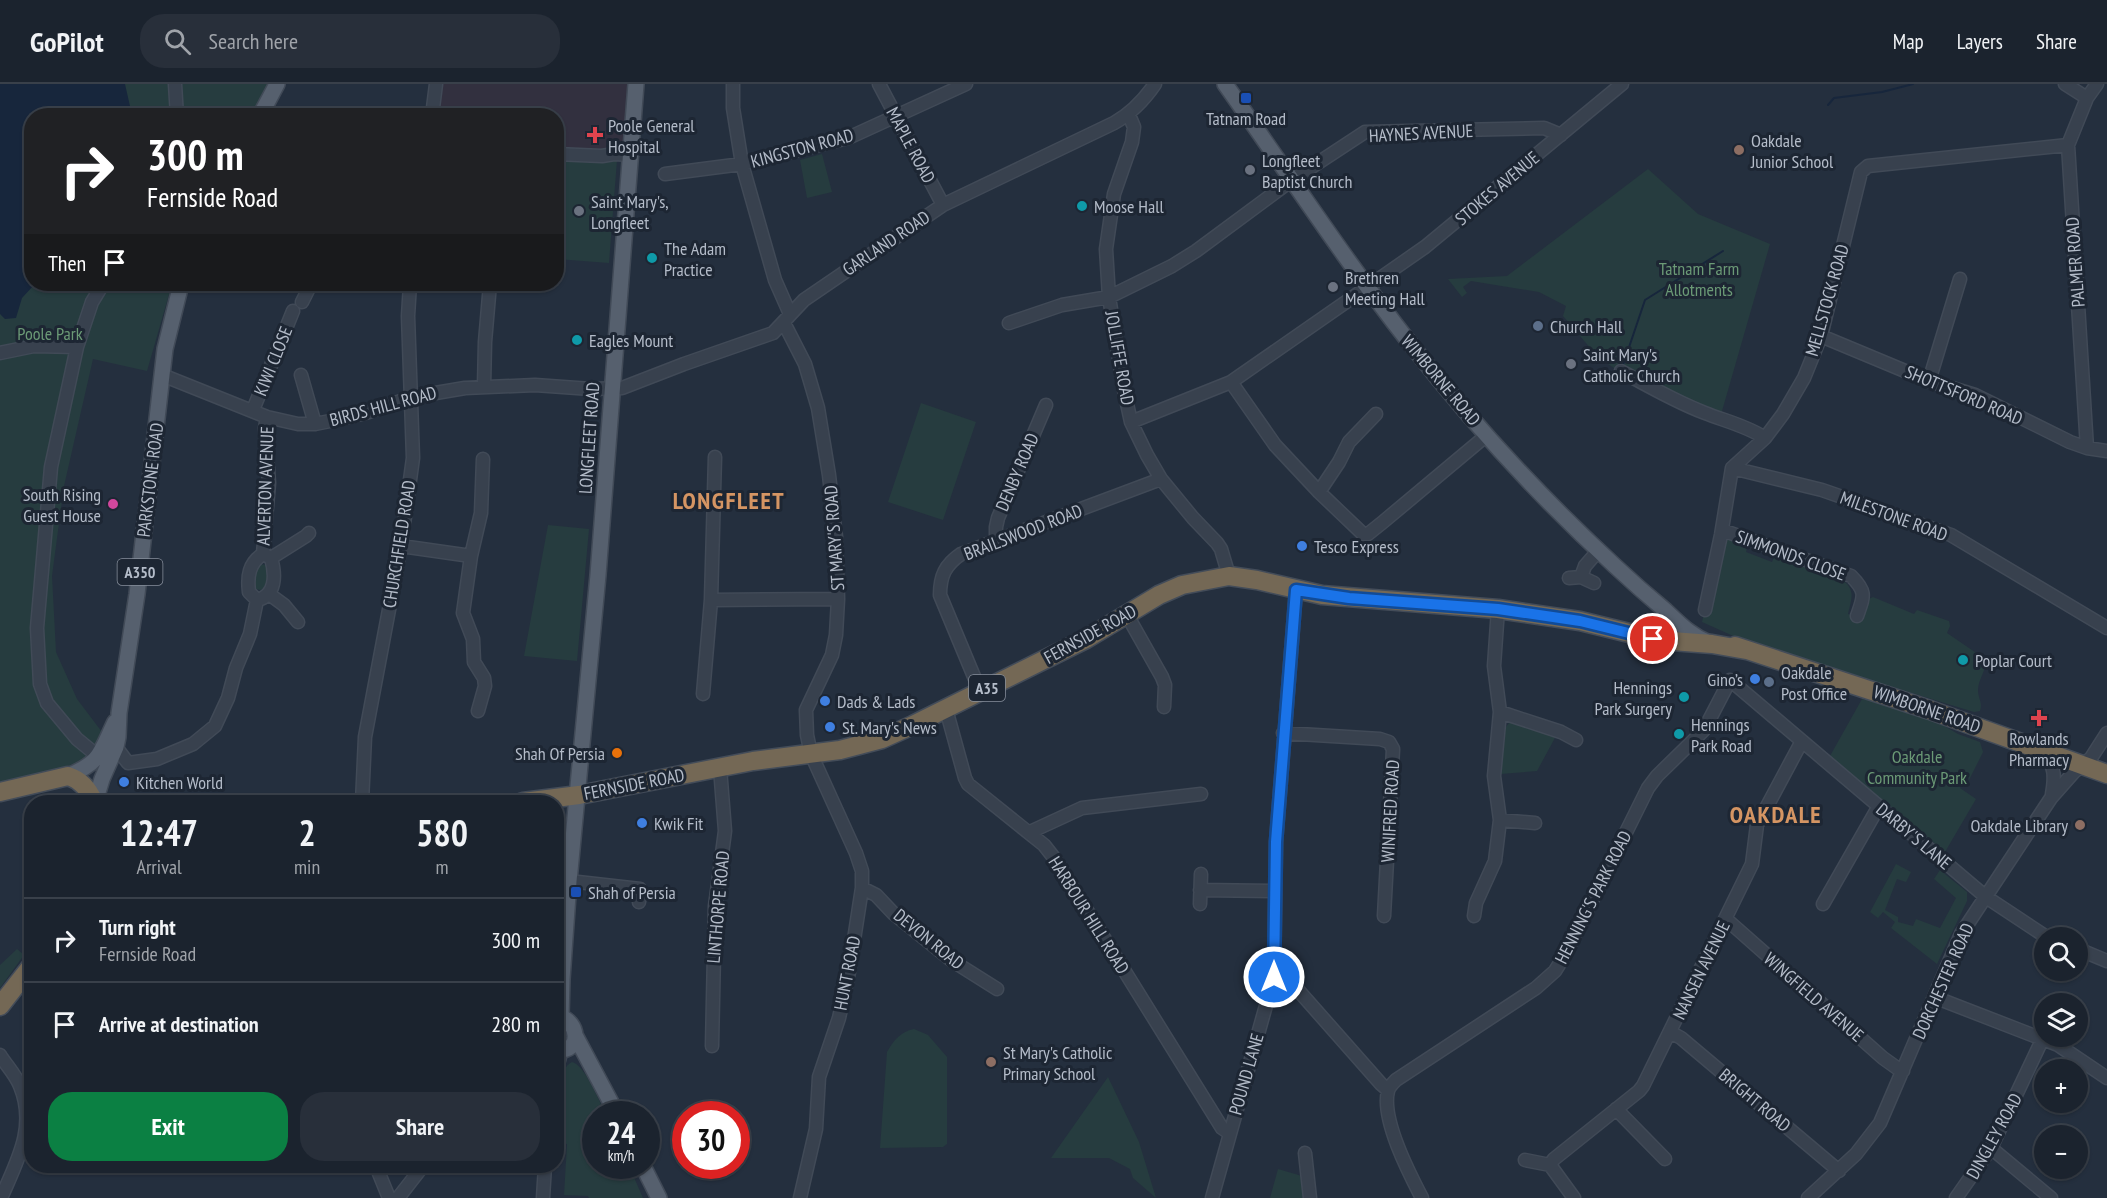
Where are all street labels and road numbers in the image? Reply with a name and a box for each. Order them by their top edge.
street label: MAPLE ROAD [881,103,941,187]
street label: HAYNES AVENUE [1368,119,1474,147]
street label: KINGSTON ROAD [748,123,856,173]
street label: STOKES AVENUE [1450,146,1544,230]
street label: GARLAND ROAD [838,205,934,281]
street label: PALMER ROAD [2060,216,2090,308]
street label: MELLSTOCK ROAD [1800,241,1854,359]
street label: JOLLIFFE ROAD [1100,308,1140,407]
street label: KIWI CLOSE [249,323,297,399]
street label: WIMBORNE ROAD [1396,330,1486,430]
street label: SHOTTSFORD ROAD [1902,360,2026,430]
street label: BIRDS HILL ROAD [327,381,439,431]
street label: LONGFLEET ROAD [574,381,604,495]
street label: PARKSTONE ROAD [132,422,168,538]
street label: ALVERTON AVENUE [251,426,279,546]
street label: DENBY ROAD [990,429,1044,515]
street label: CHURCHFIELD ROAD [378,478,420,610]
street label: ST MARY'S ROAD [819,484,849,592]
street label: MILESTONE ROAD [1837,486,1951,546]
street label: BRAILSWOOD ROAD [961,499,1085,565]
street label: SIMMONDS CLOSE [1733,524,1849,586]
road number: A350 [118,559,162,585]
street label: FERNSIDE ROAD [1040,599,1140,669]
road number: A35 [969,675,1005,701]
street label: WIMBORNE ROAD [1870,680,1984,738]
street label: WINIFRED ROAD [1376,759,1404,863]
street label: FERNSIDE ROAD [582,763,686,805]
street label: DARBY'S LANE [1871,798,1957,874]
street label: HENNING'S PARK ROAD [1550,827,1636,967]
street label: LINTHORPE ROAD [702,850,734,964]
street label: HARBOUR HILL ROAD [1044,852,1134,978]
street label: DEVON ROAD [889,904,969,974]
street label: NANSEN AVENUE [1667,917,1735,1023]
street label: DORCHESTER ROAD [1907,919,1979,1043]
street label: HUNT ROAD [828,934,866,1012]
street label: WINGFIELD AVENUE [1759,947,1869,1047]
street label: POUND LANE [1223,1031,1269,1117]
street label: BRIGHT ROAD [1714,1063,1796,1137]
street label: DINGLEY ROAD [1961,1089,2027,1183]

